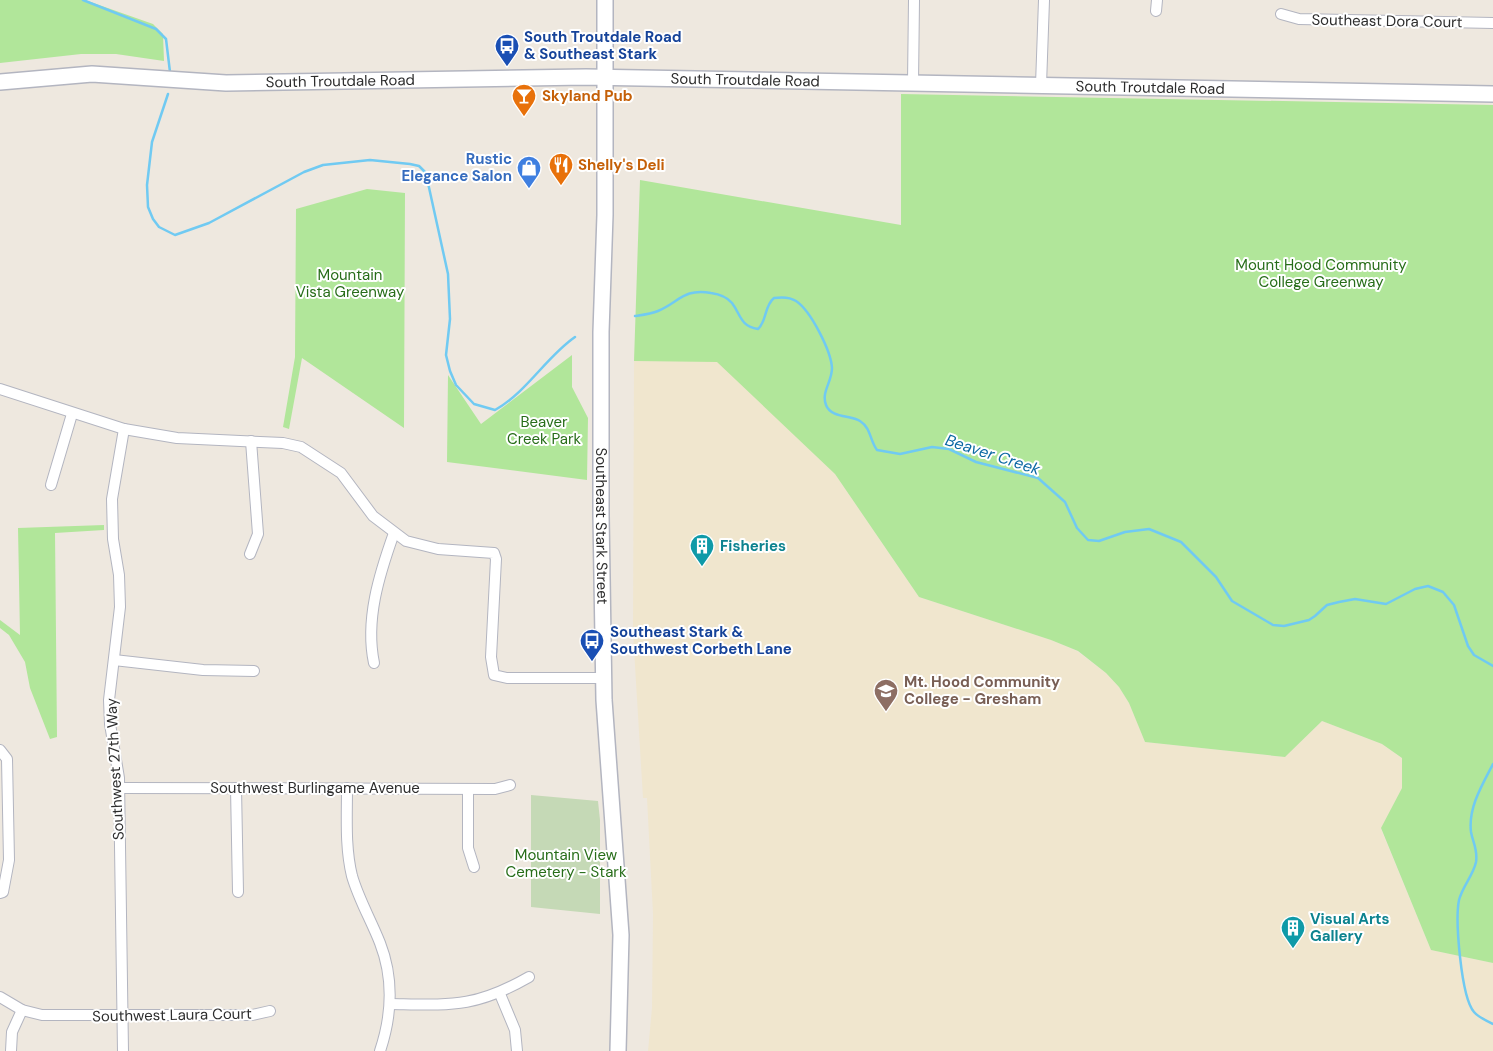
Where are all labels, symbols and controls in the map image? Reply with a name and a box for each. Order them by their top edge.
street label: Southeast Dora Court [1311,10,1463,32]
place label: South Troutdale Road & Southeast Stark [524,27,682,64]
bus stop icon: South Troutdale Road & Southeast Stark [494,33,520,67]
street label: South Troutdale Road [671,69,820,91]
street label: South Troutdale Road [266,70,415,92]
street label: South Troutdale Road [1075,76,1225,99]
bar icon: Skyland Pub [511,83,537,117]
place label: Skyland Pub [542,86,633,106]
place label: Rustic Elegance Salon [402,149,512,186]
restaurant icon: Shelly's Deli [548,152,574,186]
shop icon: Rustic Elegance Salon [516,155,542,189]
place label: Shelly's Deli [578,155,665,175]
park label: Mount Hood Community College Greenway [1235,255,1407,292]
park label: Mountain Vista Greenway [296,265,405,302]
park label: Beaver Creek Park [507,412,582,449]
water label: Beaver Creek [943,429,1044,480]
street label: Southeast Stark Street [591,447,612,605]
building icon: Fisheries [689,533,715,567]
place label: Fisheries [720,536,786,556]
place label: Southeast Stark & Southwest Corbeth Lane [610,622,792,659]
bus stop icon: Southeast Stark & Southwest Corbeth Lane [579,628,605,662]
place label: Mt. Hood Community College - Gresham [904,672,1060,709]
school or university icon: Mt. Hood Community College - Gresham [873,678,899,712]
street label: Southwest 27th Way [101,697,129,841]
street label: Southwest Burlingame Avenue [210,778,420,798]
park label: Mountain View Cemetery - Stark [506,845,627,882]
place label: Visual Arts Gallery [1310,909,1390,946]
building icon: Visual Arts Gallery [1280,915,1306,949]
street label: Southwest Laura Court [92,1004,252,1026]

